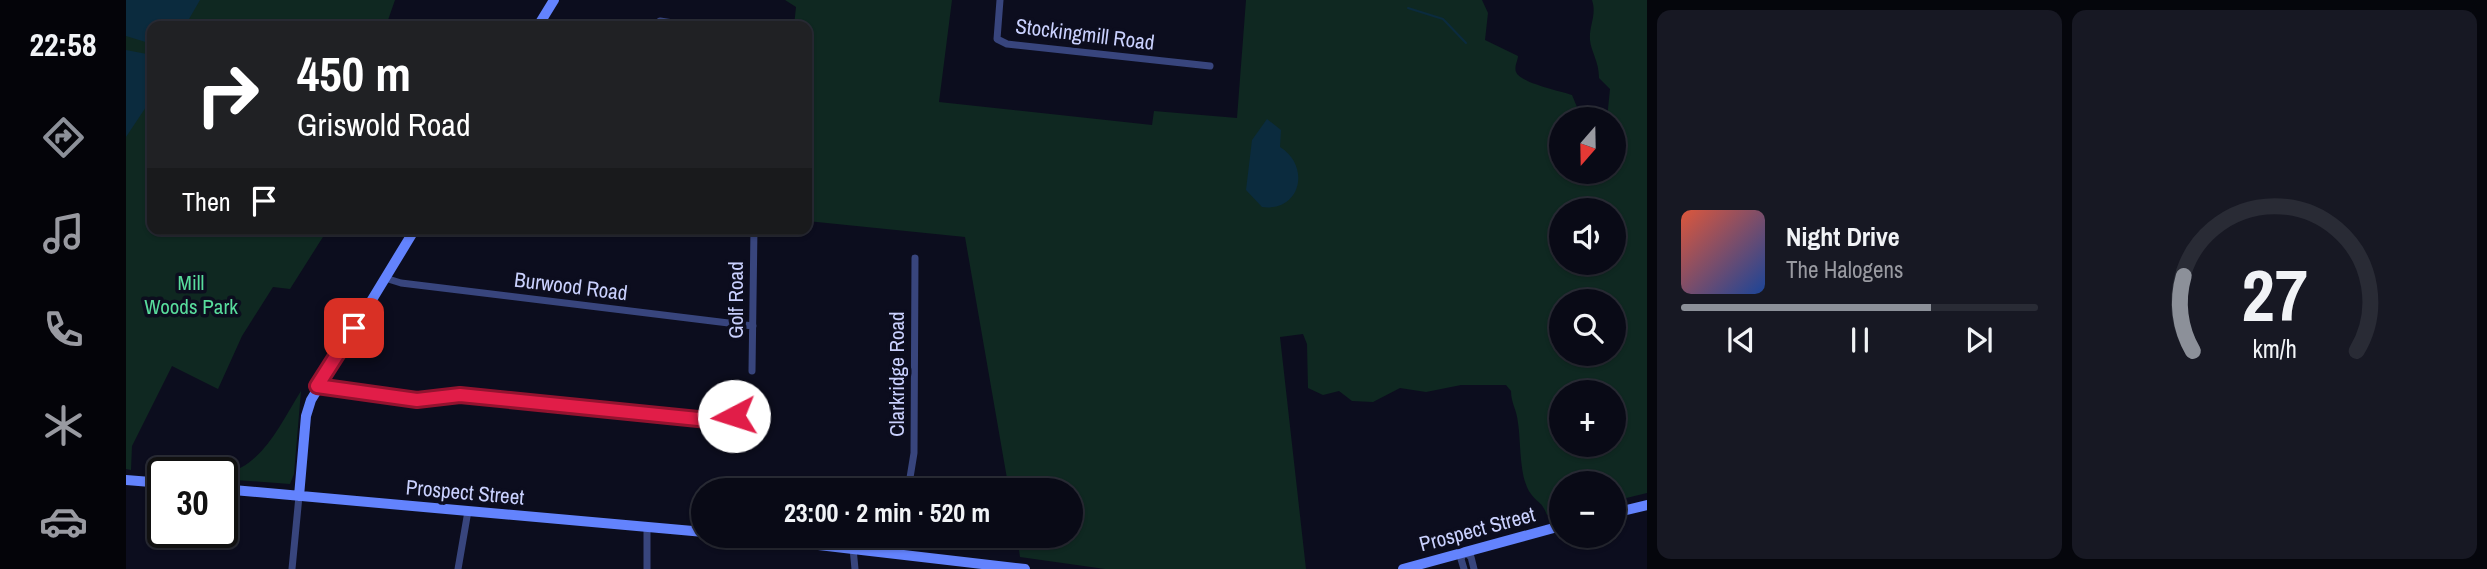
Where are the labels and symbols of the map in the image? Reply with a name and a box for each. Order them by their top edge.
street label: Stockingmill Road [1014,11,1156,57]
north arrow [1549,107,1626,184]
street label: Golf Road [721,261,750,339]
street label: Burwood Road [513,265,629,307]
park label: Mill Woods Park [144,268,238,321]
pin [324,298,384,358]
street label: Clarkridge Road [882,311,911,437]
position arrow [697,379,771,453]
speed limit sign: 30 [147,457,238,548]
street label: Prospect Street [405,472,526,512]
street label: Prospect Street [1416,500,1538,558]

